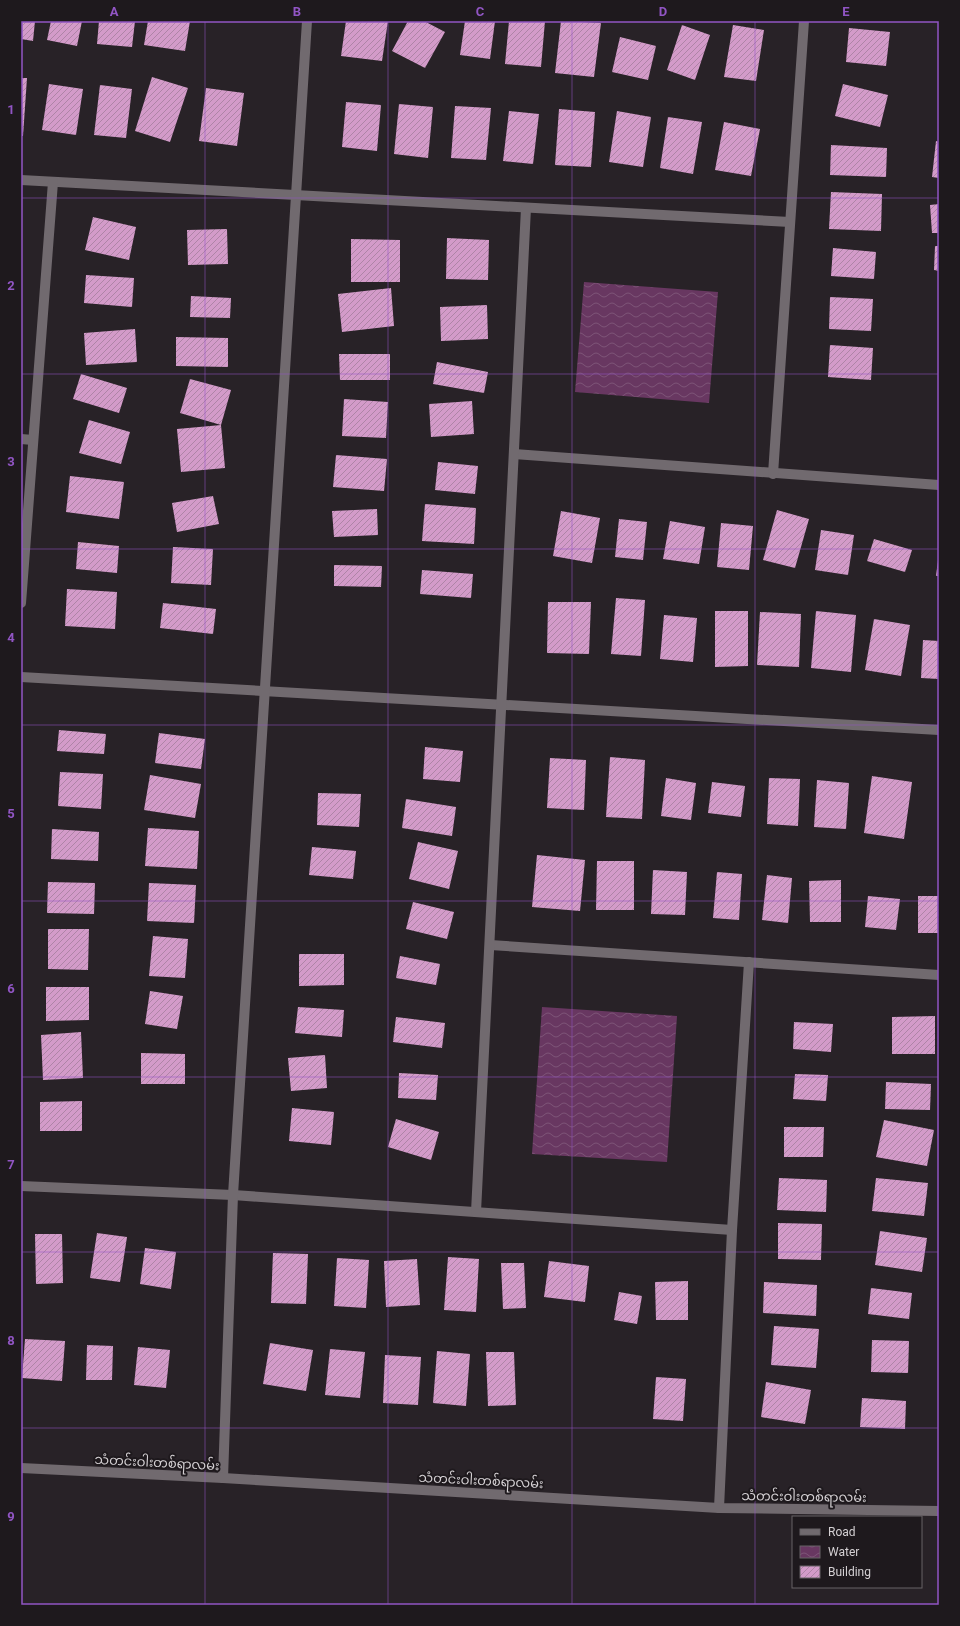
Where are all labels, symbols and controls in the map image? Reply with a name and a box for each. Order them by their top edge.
text: A [110,4,119,19]
text: B [293,4,301,19]
text: C [476,4,485,19]
text: D [659,4,667,19]
text: E [842,4,850,19]
text: 1 [7,102,15,117]
text: 2 [7,278,15,293]
text: 3 [7,454,15,469]
text: 4 [7,630,15,645]
text: 5 [7,806,15,821]
text: 6 [7,981,15,996]
text: 7 [7,1157,15,1172]
text: 8 [7,1333,15,1348]
street label: သံတင်းဝါးတစ်ရာလမ်း [94,1451,220,1476]
street label: သံတင်းဝါးတစ်ရာလမ်း [418,1469,544,1494]
street label: သံတင်းဝါးတစ်ရာလမ်း [741,1487,867,1508]
text: 9 [7,1509,15,1524]
legend [792,1516,922,1588]
text: Road [828,1525,856,1539]
text: Water [828,1545,859,1559]
text: Building [828,1565,871,1579]

